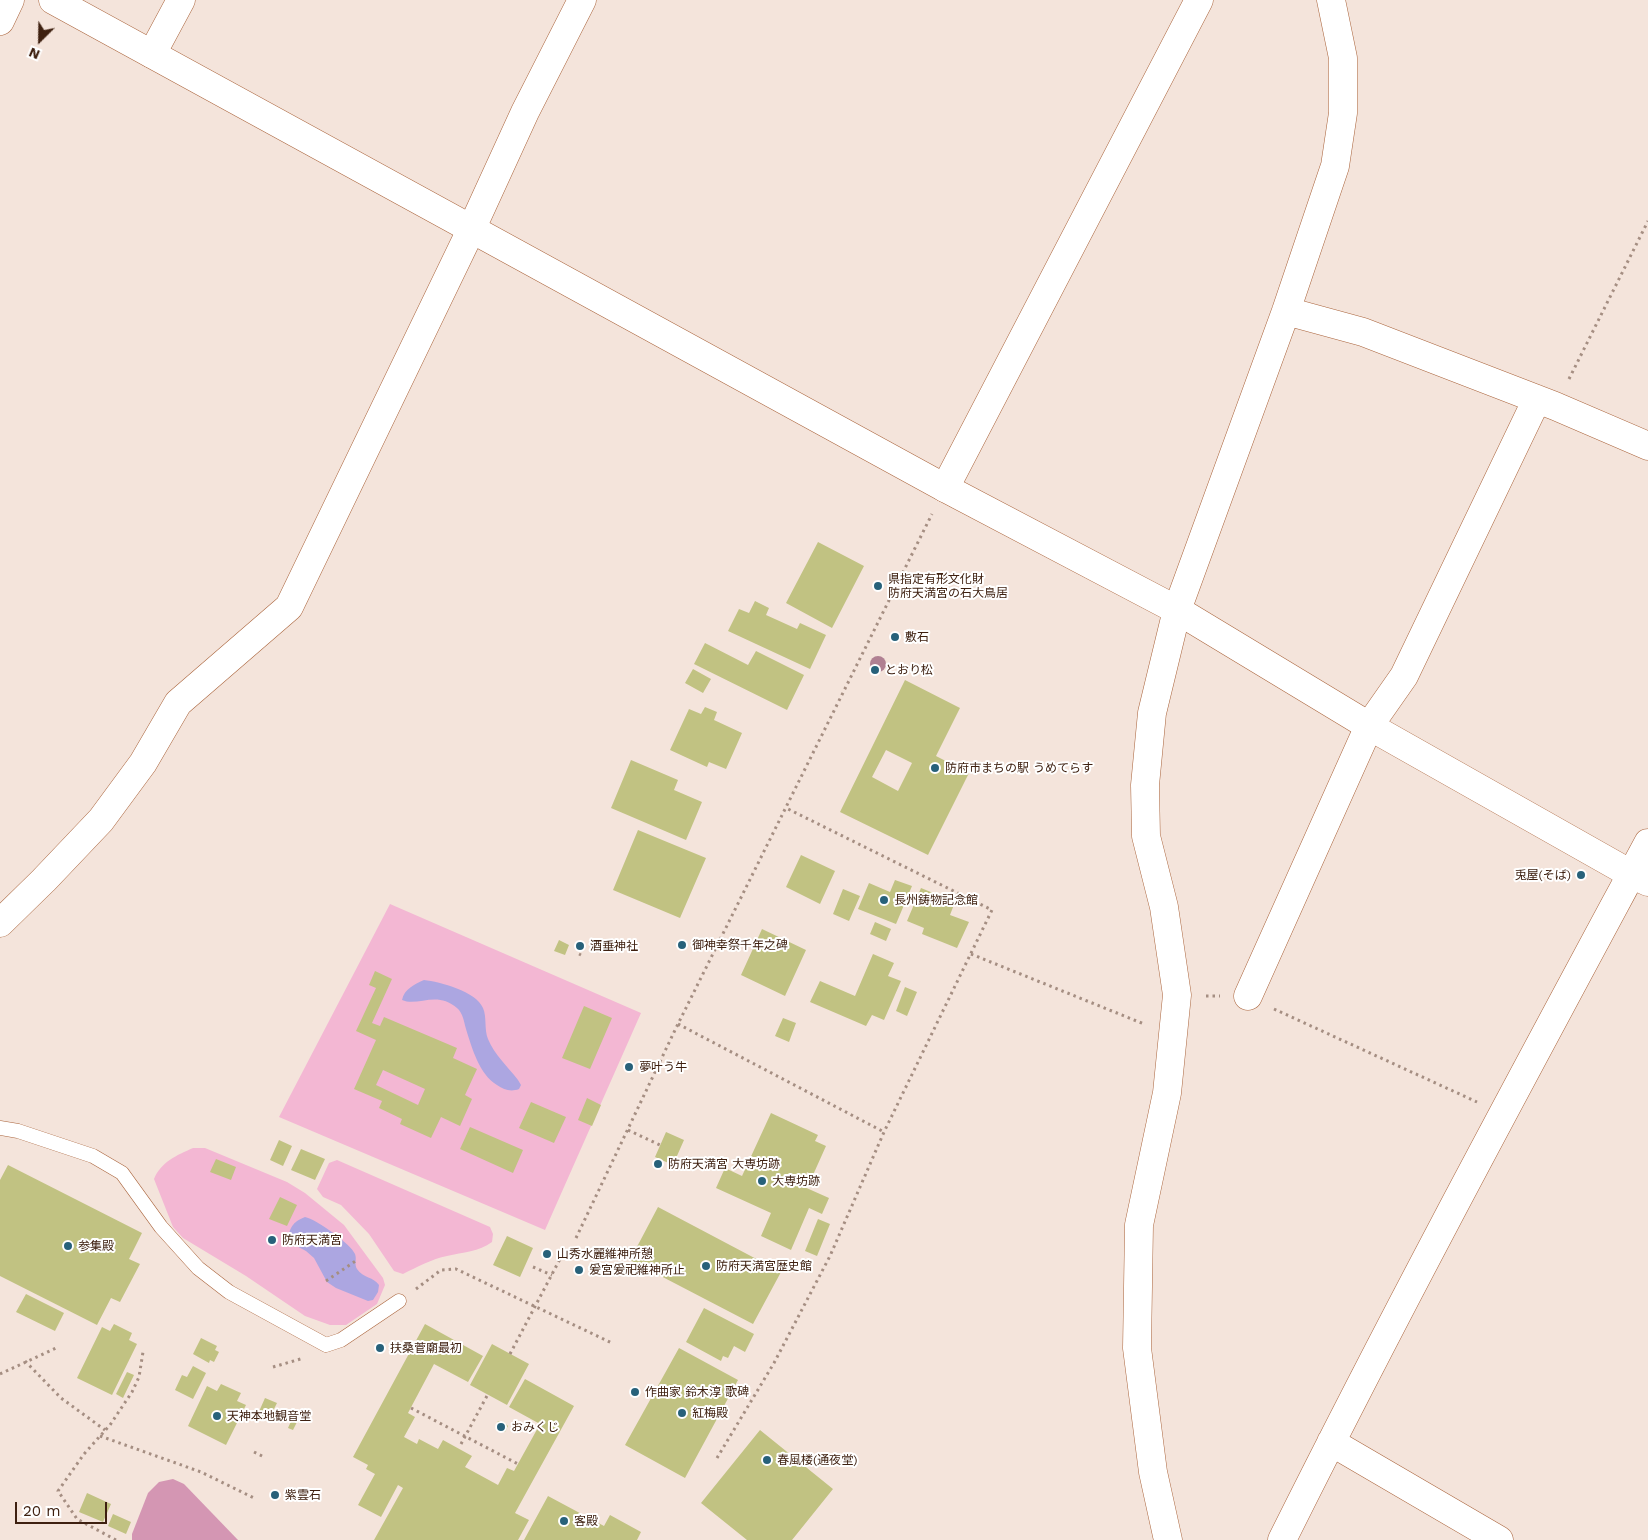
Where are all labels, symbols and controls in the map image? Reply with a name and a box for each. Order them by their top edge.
north arrow [15,15,65,65]
text: N [26,44,42,63]
place label: 県指定有形文化財 防府天満宮の石大鳥居 [888,572,1008,600]
marker: 県指定有形文化財 防府天満宮の石大鳥居 [872,580,884,592]
place label: 敷石 [905,630,929,644]
marker: 敷石 [889,631,901,643]
place label: とおり松 [885,663,933,677]
marker: とおり松 [869,664,881,676]
place label: 防府市まちの駅 うめてらす [945,761,1093,775]
marker: 防府市まちの駅 うめてらす [929,762,941,774]
place label: 兎屋(そば) [1515,868,1571,882]
marker: 兎屋(そば) [1575,869,1587,881]
place label: 長州鋳物記念館 [894,893,978,907]
marker: 長州鋳物記念館 [878,894,890,906]
place label: 御神幸祭千年之碑 [692,938,788,952]
place label: 酒垂神社 [590,939,638,953]
marker: 御神幸祭千年之碑 [676,939,688,951]
marker: 酒垂神社 [574,940,586,952]
place label: 夢叶う牛 [639,1060,687,1074]
marker: 夢叶う牛 [623,1061,635,1073]
place label: 防府天満宮 大専坊跡 [668,1157,780,1171]
marker: 防府天満宮 大専坊跡 [652,1158,664,1170]
place label: 大専坊跡 [772,1174,820,1188]
marker: 大専坊跡 [756,1175,768,1187]
place label: 防府天満宮 [282,1233,342,1247]
marker: 防府天満宮 [266,1234,278,1246]
place label: 参集殿 [78,1239,114,1253]
marker: 参集殿 [62,1240,74,1252]
place label: 山秀水麗維神所憩 [557,1247,653,1261]
marker: 山秀水麗維神所憩 [541,1248,553,1260]
place label: 防府天満宮歴史館 [716,1259,812,1273]
marker: 防府天満宮歴史館 [700,1260,712,1272]
place label: 爰宮爰祀維神所止 [589,1263,685,1277]
marker: 爰宮爰祀維神所止 [573,1264,585,1276]
place label: 扶桑菅廟最初 [390,1341,462,1355]
marker: 扶桑菅廟最初 [374,1342,386,1354]
place label: 作曲家 鈴木淳 歌碑 [645,1385,749,1399]
marker: 作曲家 鈴木淳 歌碑 [629,1386,641,1398]
place label: 紅梅殿 [692,1406,728,1420]
marker: 紅梅殿 [676,1407,688,1419]
place label: 天神本地観音堂 [227,1409,311,1423]
marker: 天神本地観音堂 [211,1410,223,1422]
place label: おみくじ [511,1420,559,1434]
marker: おみくじ [495,1421,507,1433]
place label: 春風楼(通夜堂) [777,1453,857,1467]
marker: 春風楼(通夜堂) [761,1454,773,1466]
place label: 紫雲石 [285,1488,321,1502]
marker: 紫雲石 [269,1489,281,1501]
scale bar [18,1492,110,1524]
text: 20 m [23,1502,61,1520]
place label: 客殿 [574,1514,598,1528]
marker: 客殿 [558,1515,570,1527]

